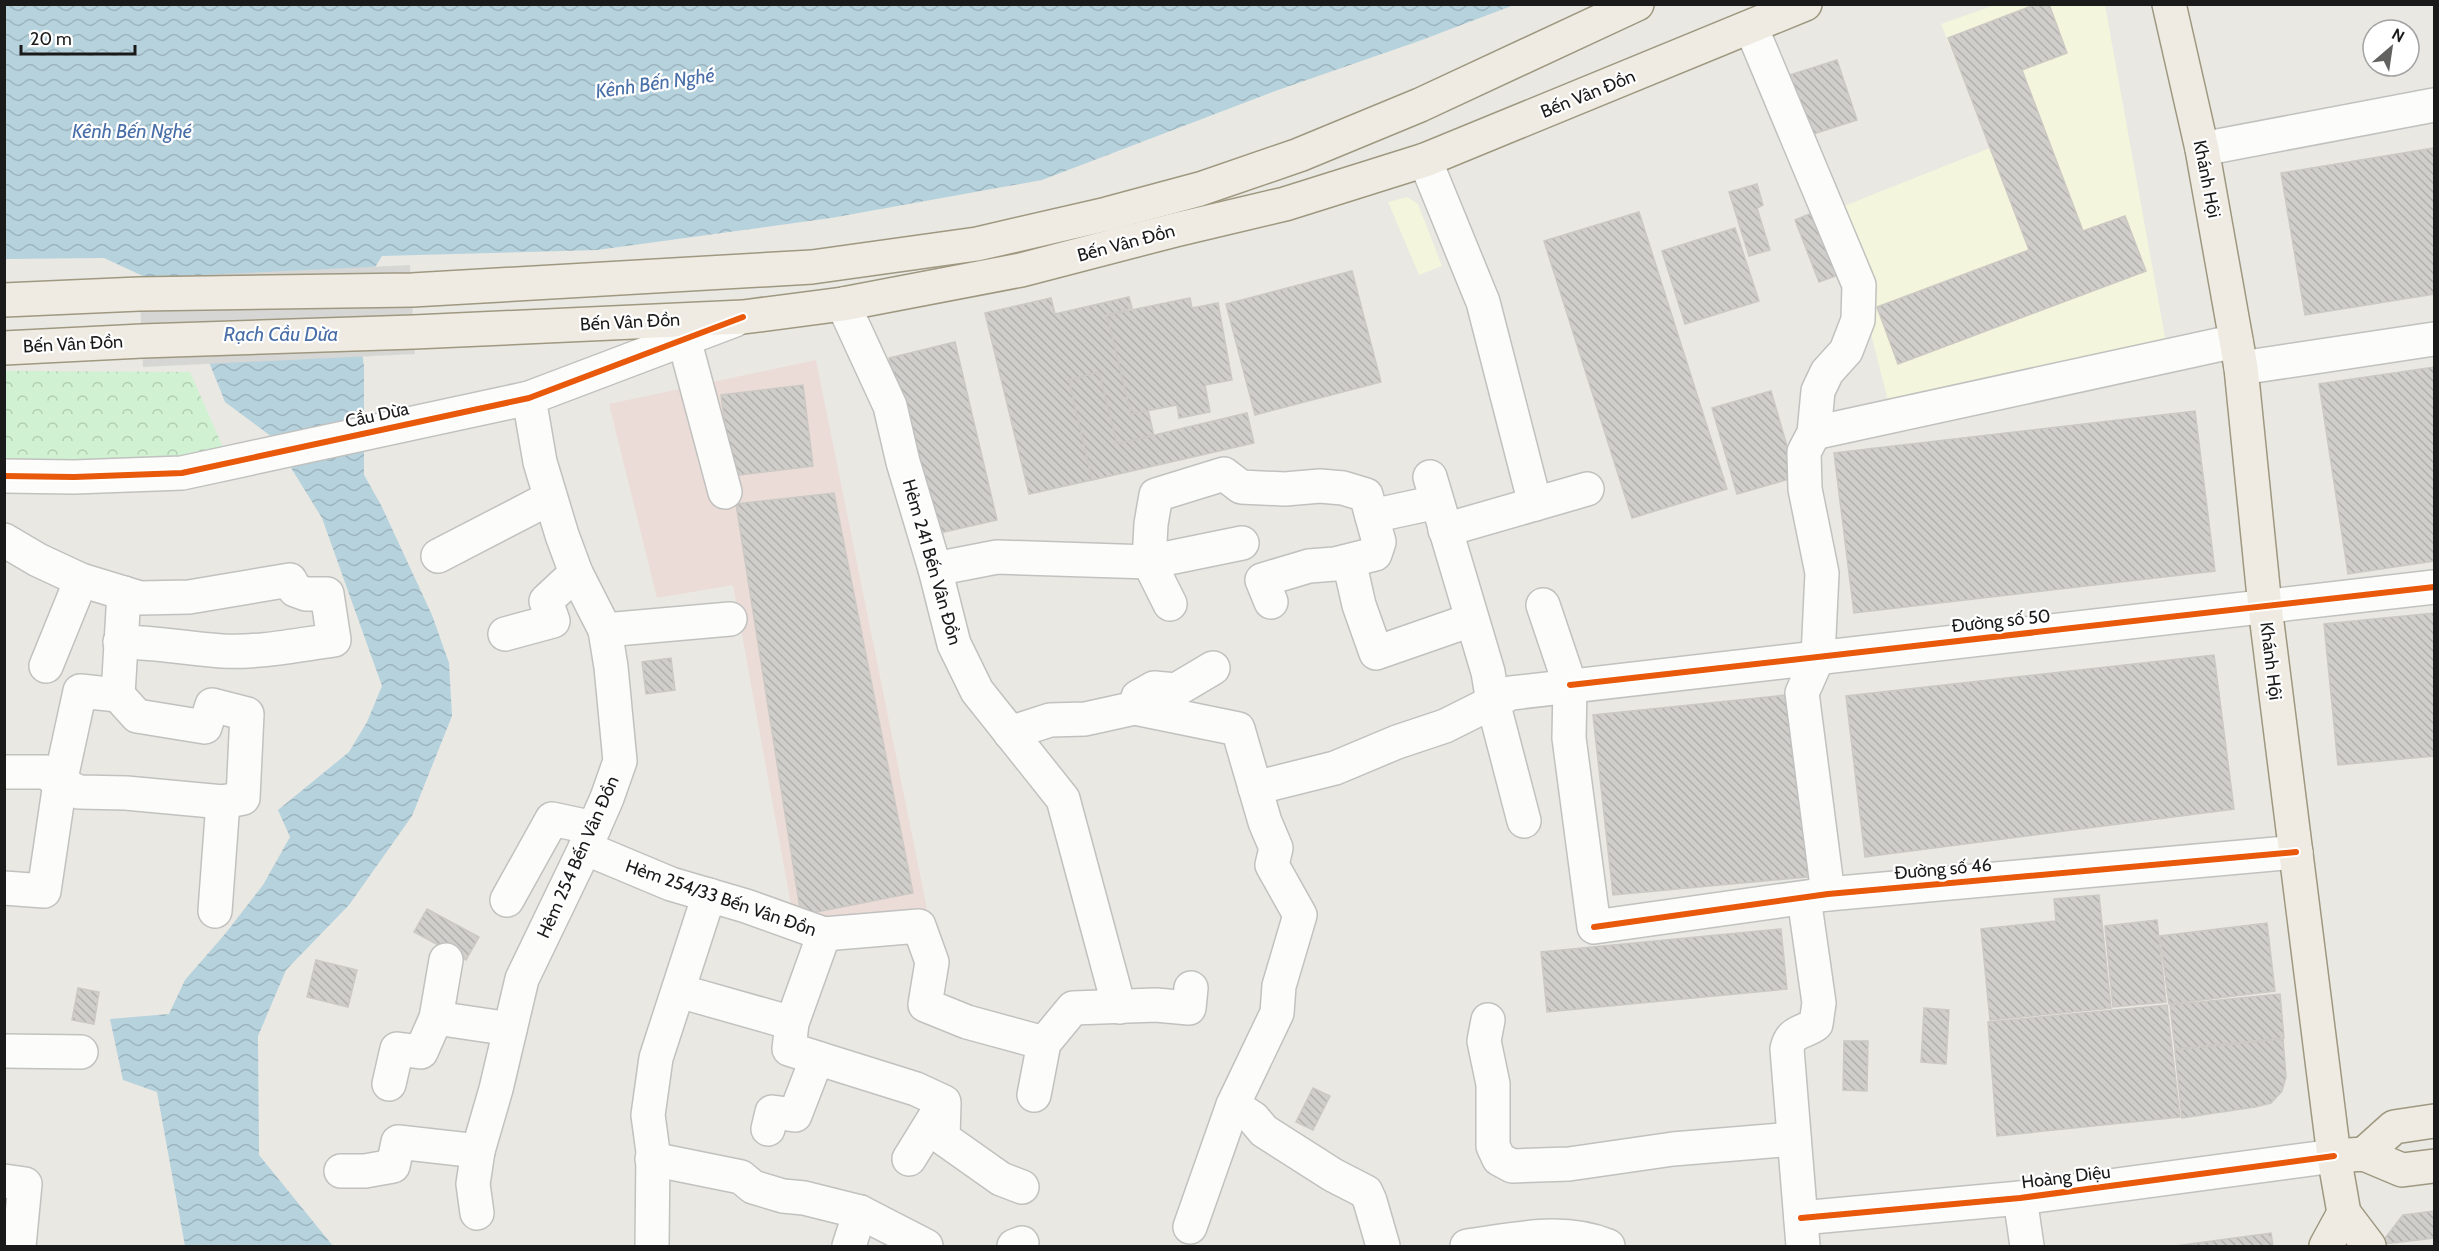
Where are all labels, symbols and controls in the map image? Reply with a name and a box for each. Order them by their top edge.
scale bar [21,18,135,56]
north arrow [2361,18,2421,78]
text: N [2388,24,2408,46]
text: 20 m [30,28,72,50]
water label: Kênh Bến Nghé [594,63,716,103]
street label: Bến Vân Đồn [1537,65,1639,123]
water label: Kênh Bến Nghé [72,119,192,143]
street label: Khánh Hội [2189,138,2225,220]
street label: Bến Vân Đồn [1075,219,1177,267]
street label: Bến Vân Đồn [579,308,681,336]
water label: Rạch Cầu Dừa [224,322,338,346]
street label: Bến Vân Đồn [22,330,124,358]
street label: Cầu Dừa [343,397,411,432]
street label: Hẻm 241 Bến Vân Đồn [898,477,966,647]
street label: Đường số 50 [1950,605,2052,637]
street label: Khánh Hội [2255,621,2287,701]
street label: Hẻm 254 Bến Vân Đồn [532,772,624,942]
street label: Đường số 46 [1893,854,1993,884]
street label: Hẻm 254/33 Bến Vân Đồn [623,855,819,941]
street label: Hoàng Diệu [2020,1161,2112,1193]

